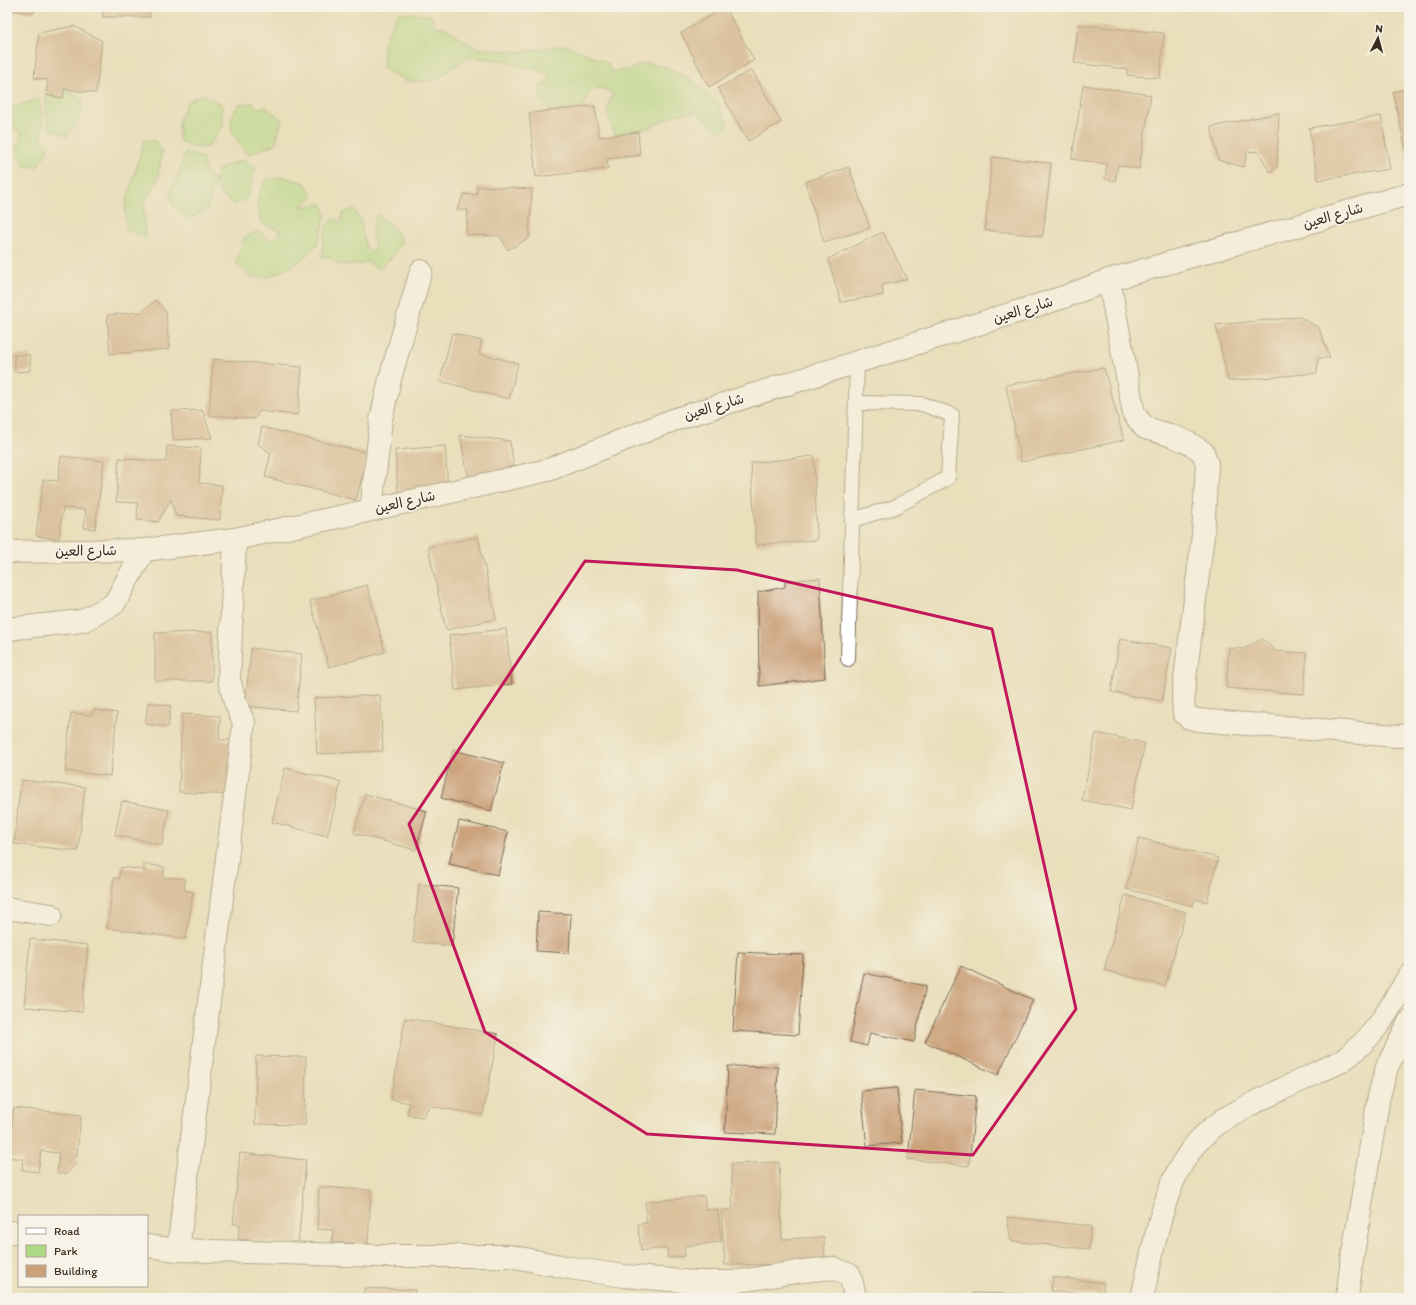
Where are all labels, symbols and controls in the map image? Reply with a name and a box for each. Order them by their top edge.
north arrow [1358,18,1398,58]
text: N [1375,22,1383,35]
street label: شارع العين [1301,199,1365,234]
street label: شارع العين [991,293,1055,328]
street label: شارع العين [682,390,746,425]
street label: شارع العين [373,487,437,518]
street label: شارع العين [55,542,117,561]
legend [18,1215,148,1287]
text: Road [54,1224,80,1238]
text: Park [54,1244,78,1258]
text: Building [54,1264,98,1278]

